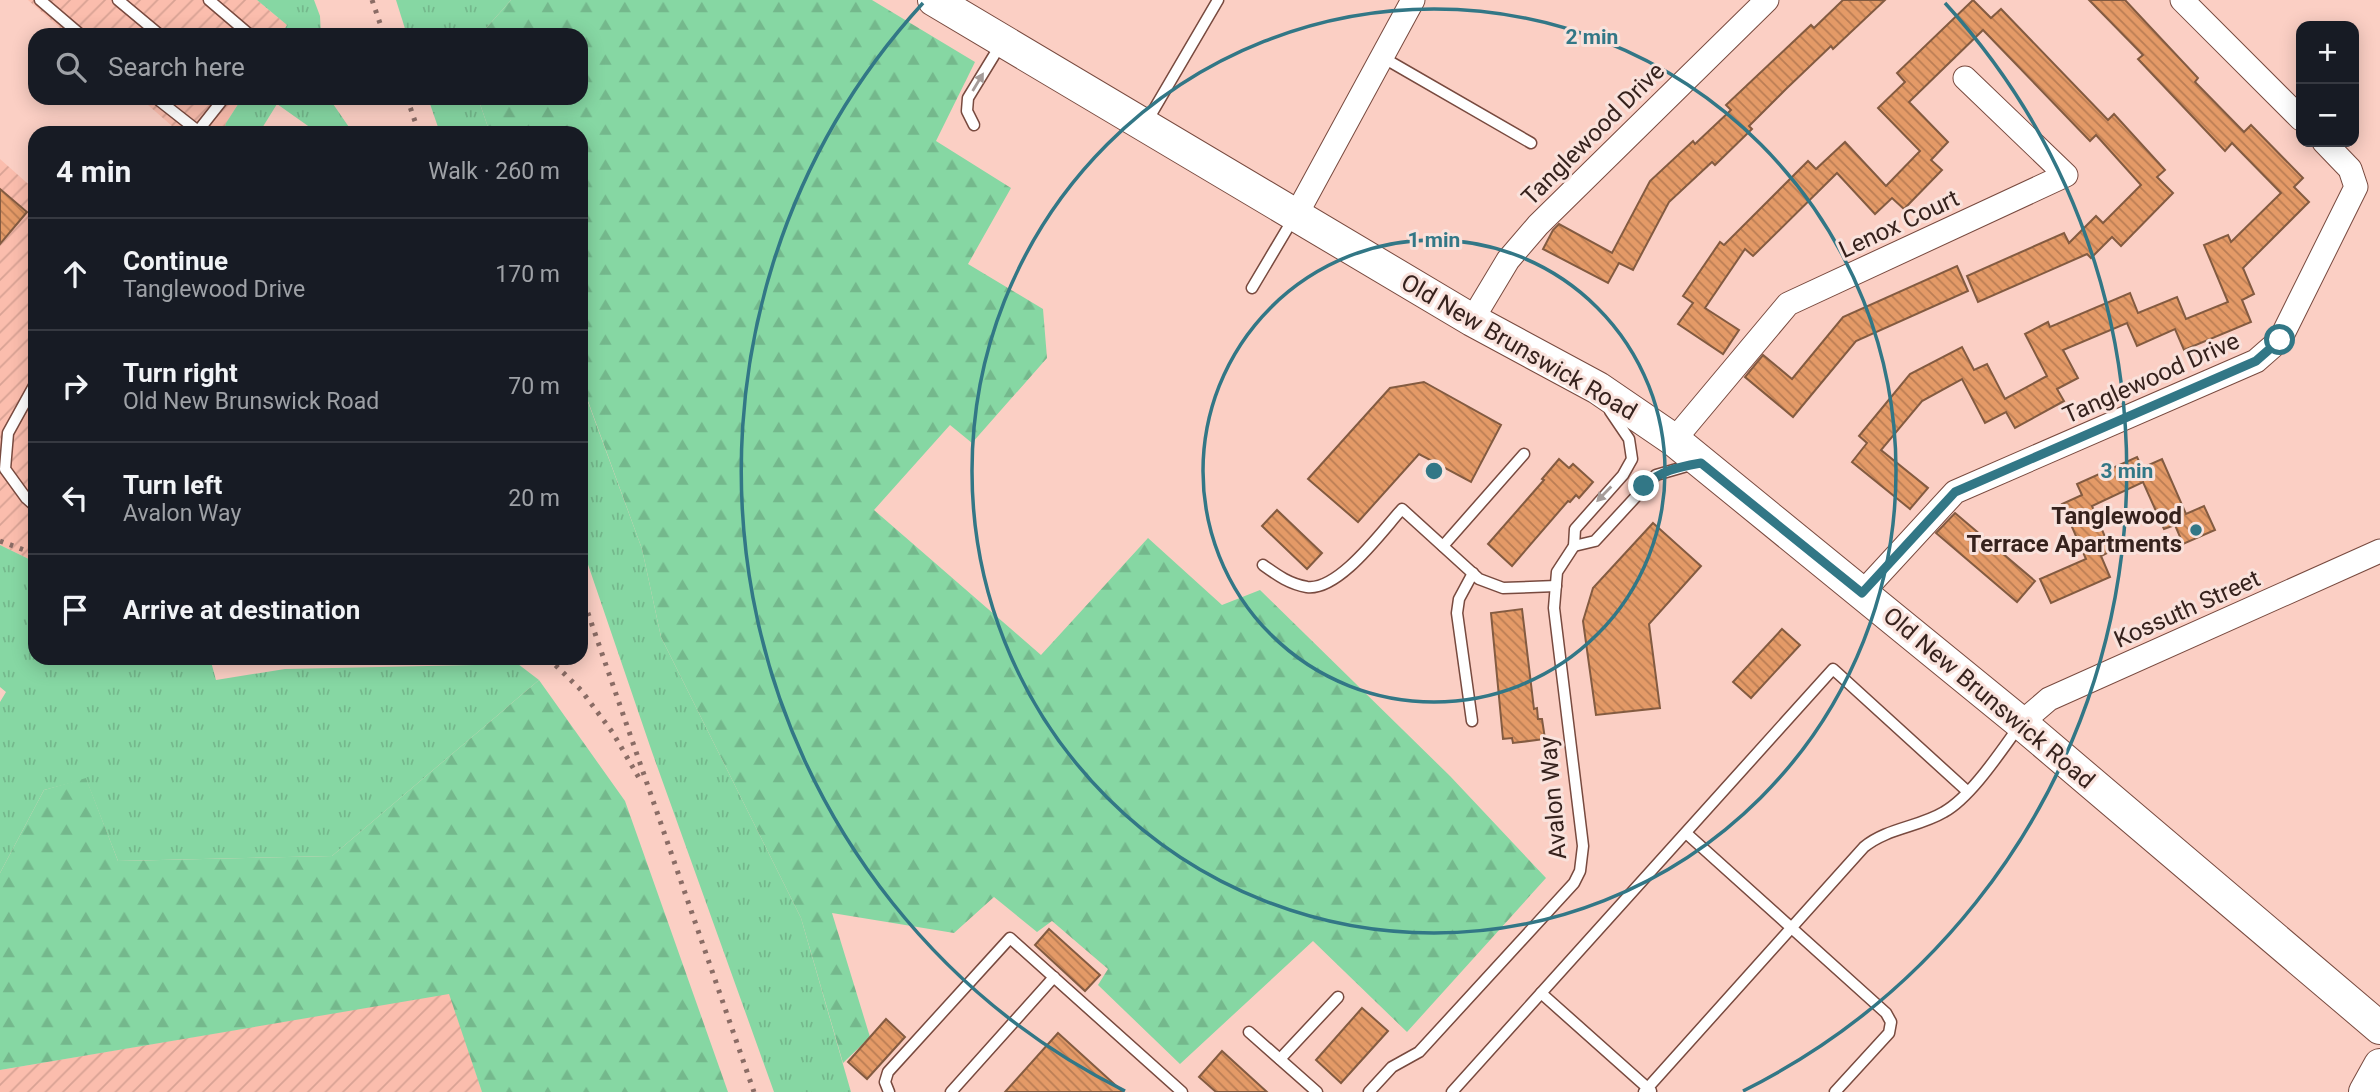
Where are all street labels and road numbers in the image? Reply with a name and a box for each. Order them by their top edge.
street label: Tanglewood Drive [1516,57,1670,211]
street label: Lenox Court [1834,184,1964,264]
street label: Old New Brunswick Road [1396,268,1642,426]
street label: Tanglewood Drive [2058,327,2244,429]
street label: Kossuth Street [2110,564,2264,654]
street label: Old New Brunswick Road [1878,601,2100,795]
street label: Avalon Way [1534,735,1572,861]

